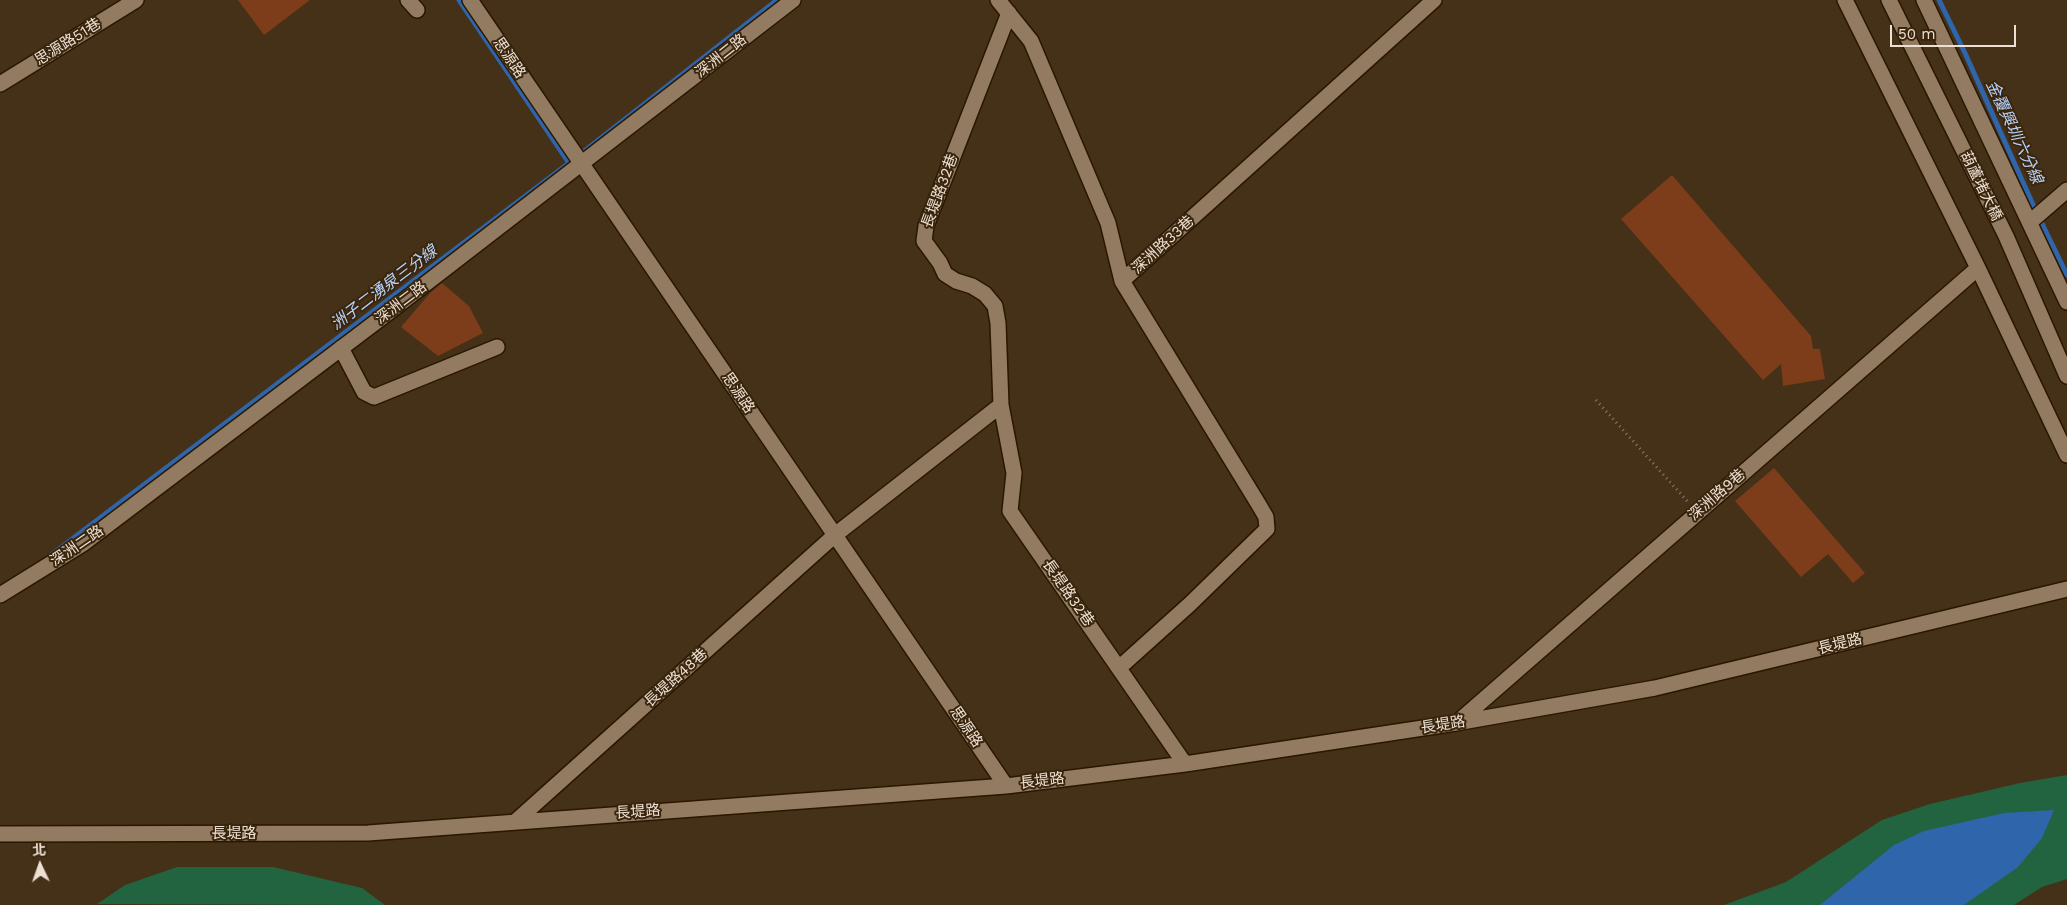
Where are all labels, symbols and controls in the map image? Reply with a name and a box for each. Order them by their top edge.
street label: 思源路51巷 [32,15,104,69]
scale bar [1892,15,2018,47]
text: 50 m [1898,25,1935,43]
street label: 深洲二路 [692,30,750,82]
street label: 思源路 [489,34,529,82]
water label: 金覆興圳六分線 [1982,77,2046,187]
street label: 葫蘆堵大橋 [1956,148,2006,224]
street label: 長堤路32巷 [918,152,962,230]
street label: 深洲路33巷 [1128,212,1198,278]
water label: 洲子二湧泉三分線 [327,242,441,334]
street label: 深洲二路 [372,278,430,328]
street label: 思源路 [718,369,758,417]
street label: 深洲路9巷 [1685,465,1749,525]
street label: 深洲二路 [47,522,107,570]
street label: 長堤路32巷 [1038,556,1098,630]
street label: 長堤路 [1816,630,1864,658]
street label: 長堤路48巷 [641,645,711,711]
street label: 思源路 [946,703,986,751]
street label: 長堤路 [1419,713,1467,737]
street label: 長堤路 [1019,769,1065,793]
street label: 長堤路 [615,801,661,823]
street label: 長堤路 [212,825,256,843]
north arrow [15,840,65,890]
text: 北 [32,842,47,858]

